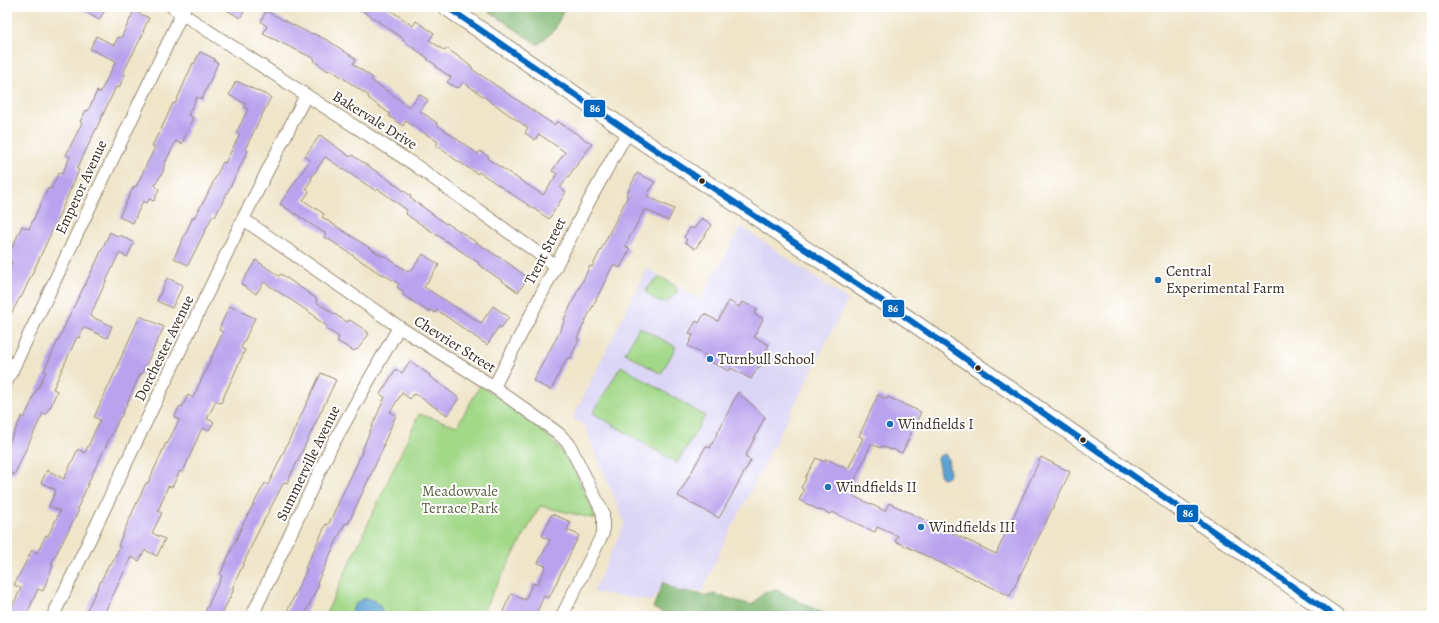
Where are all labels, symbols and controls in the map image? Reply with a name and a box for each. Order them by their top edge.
street label: Bakervale Drive [329,86,421,154]
line badge: 86 [583,99,606,118]
text: 86 [590,101,600,116]
street label: Emperor Avenue [50,136,112,237]
unlabelled marker [697,176,707,186]
street label: Trent Street [519,214,571,288]
place label: Central Experimental Farm [1166,261,1285,298]
marker: Central Experimental Farm [1153,275,1163,285]
street label: Dorchester Avenue [130,291,198,404]
line badge: 86 [882,299,905,318]
text: 86 [888,301,898,316]
street label: Chevrier Street [410,311,500,377]
place label: Turnbull School [718,349,815,369]
marker: Turnbull School [705,354,715,364]
unlabelled marker [973,363,983,373]
street label: Summerville Avenue [271,402,345,524]
place label: Windfields I [897,414,974,434]
marker: Windfields I [885,419,895,429]
unlabelled marker [1078,435,1088,445]
place label: Windfields II [835,477,917,497]
park label: Meadowvale Terrace Park [422,481,499,518]
marker: Windfields II [823,482,833,492]
line badge: 86 [1176,504,1199,523]
text: 86 [1183,506,1193,521]
place label: Windfields III [928,517,1015,537]
marker: Windfields III [916,522,926,532]

